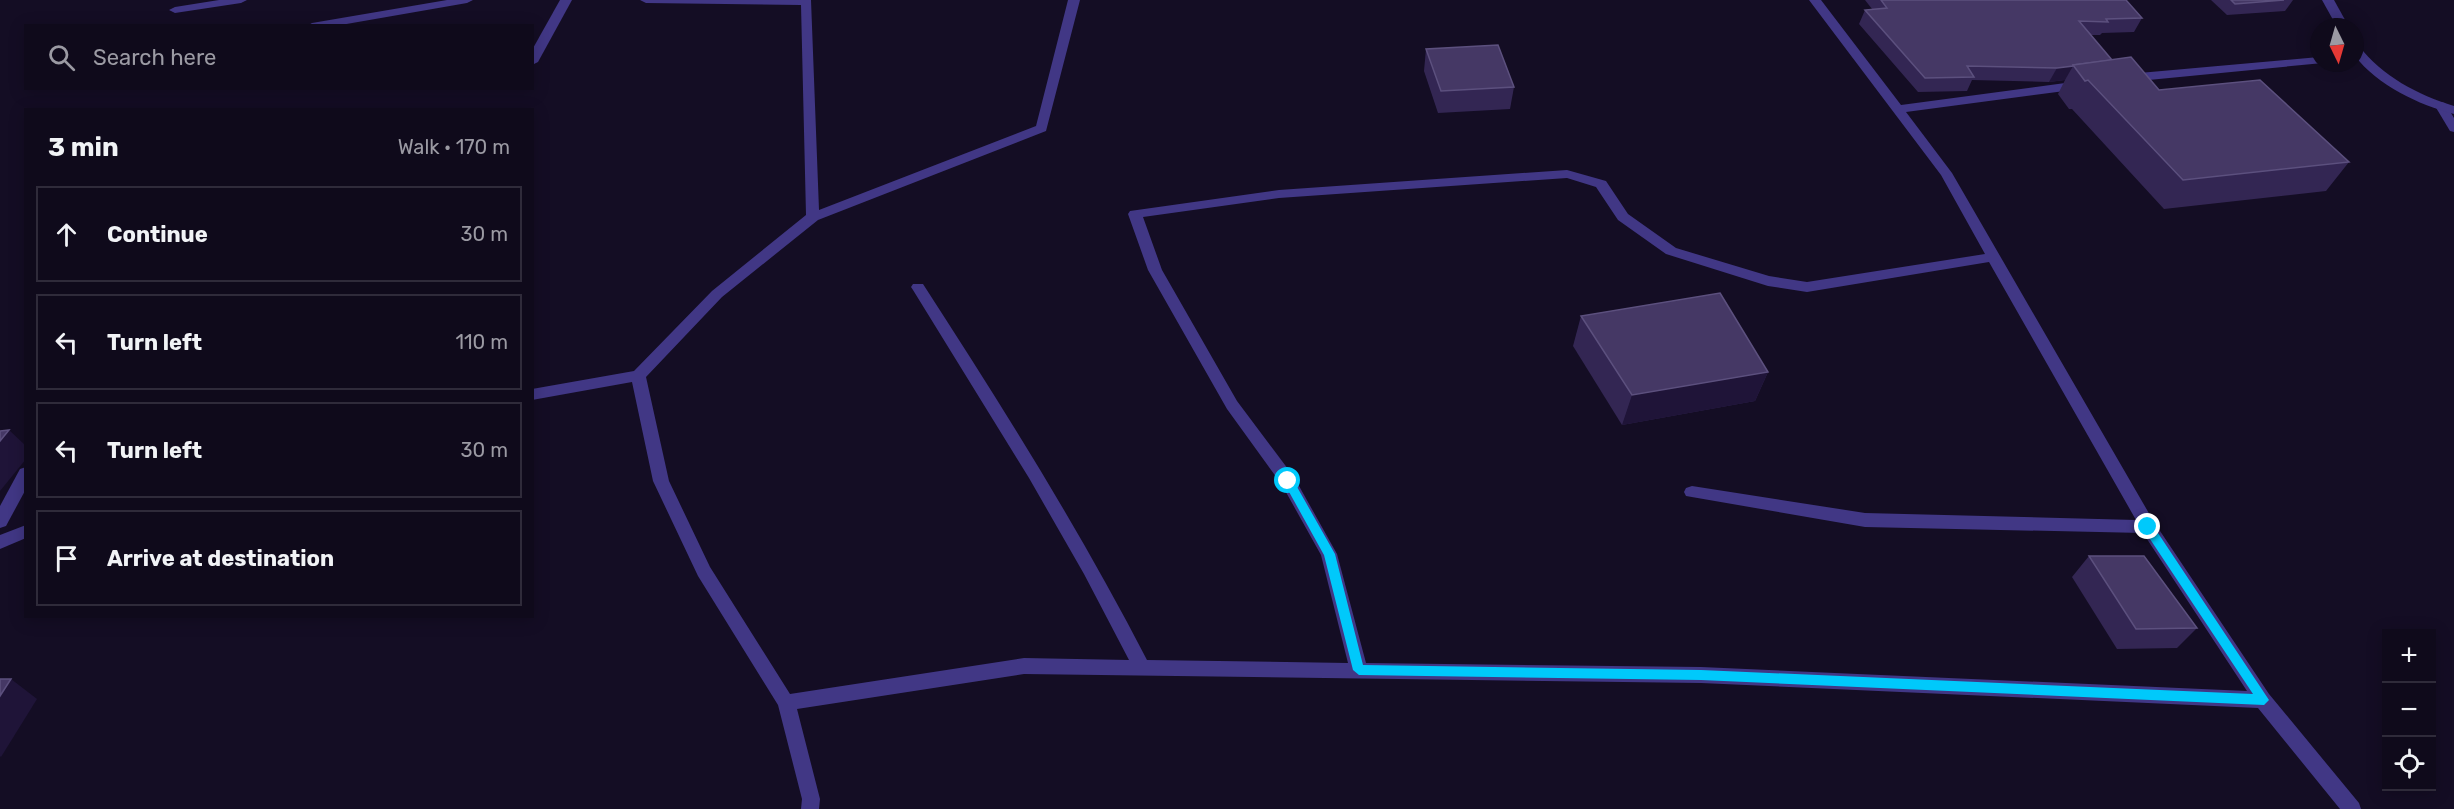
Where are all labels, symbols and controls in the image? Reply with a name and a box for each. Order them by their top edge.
north arrow [2310,18,2364,72]
search box [24,24,534,90]
icon: search [45,41,78,74]
text: Search here [93,44,216,71]
text: 3 min [48,132,119,163]
text: Walk · 170 m [398,135,510,159]
icon: ahead [50,218,83,251]
text: Continue [107,221,208,248]
text: 30 m [461,222,508,246]
icon: left [50,326,83,359]
text: Turn left [107,329,202,356]
text: 110 m [456,330,508,354]
icon: left [50,434,83,467]
text: Turn left [107,437,202,464]
text: 30 m [461,438,508,462]
route start [1274,467,1300,493]
route end [2134,513,2160,539]
icon: arrive [50,542,83,575]
text: Arrive at destination [107,545,334,572]
map controls [2382,629,2436,791]
button: + [2382,629,2436,683]
button: − [2382,683,2436,737]
button: locate [2382,737,2436,791]

